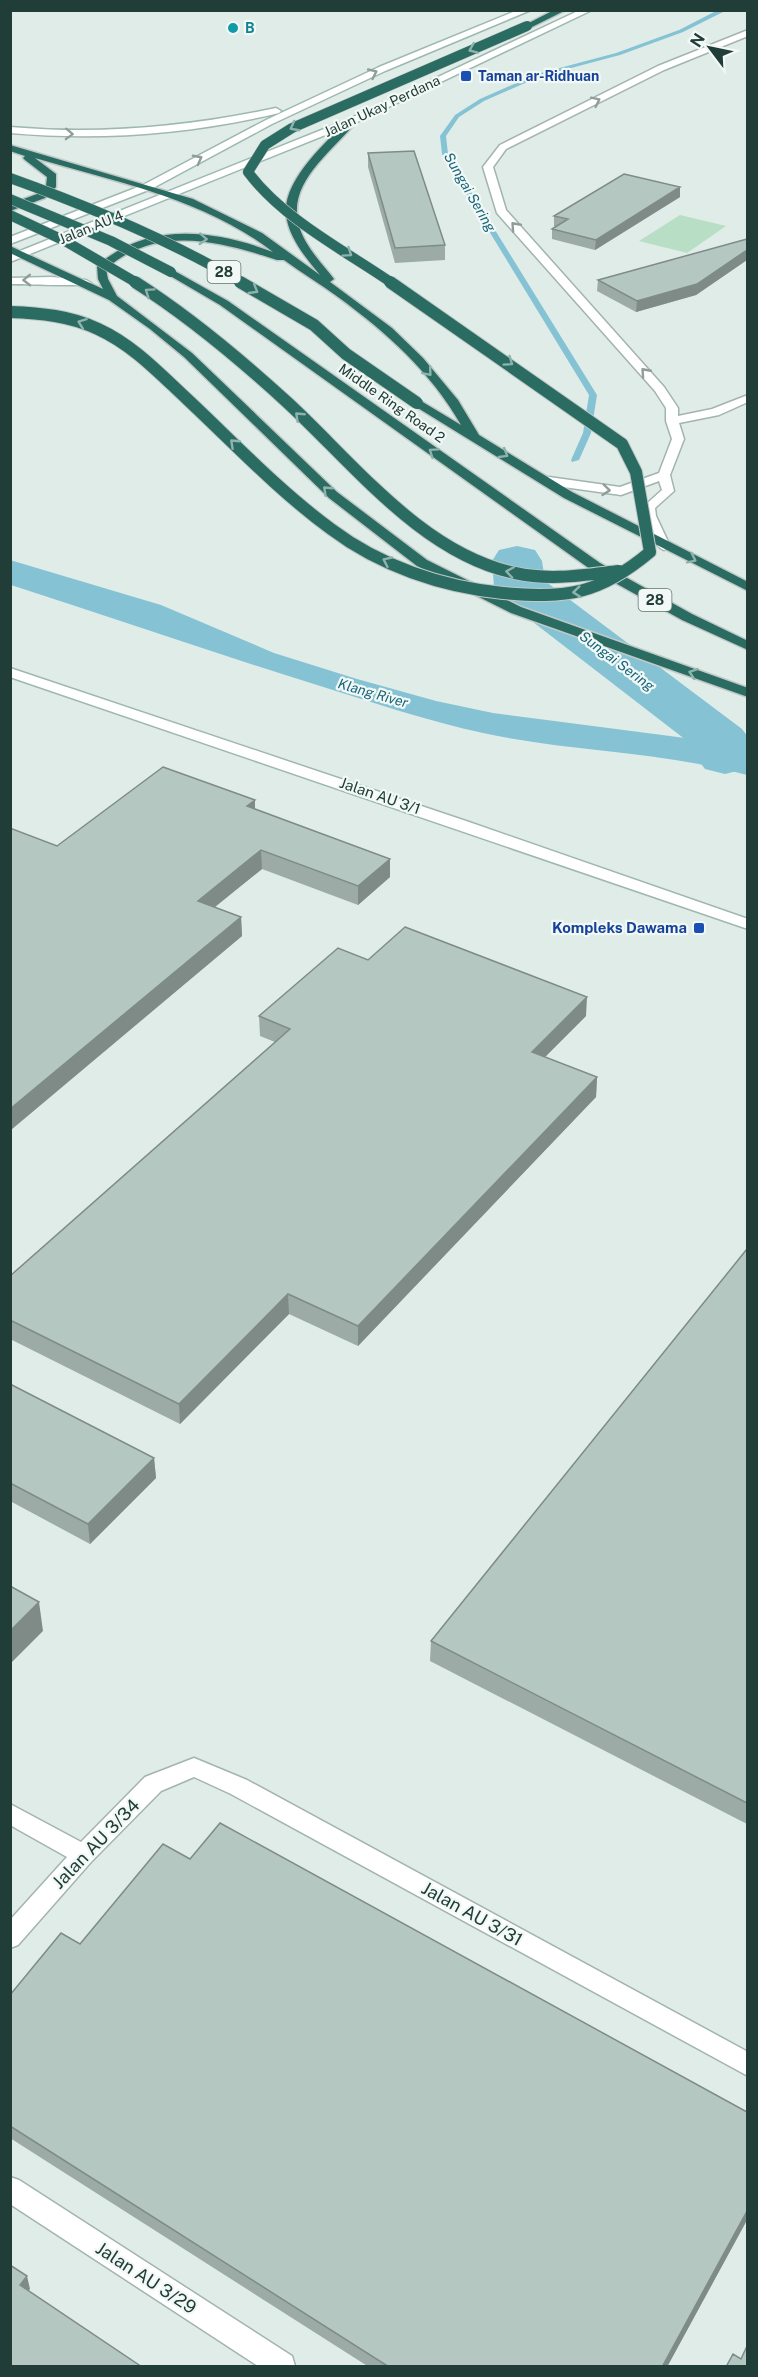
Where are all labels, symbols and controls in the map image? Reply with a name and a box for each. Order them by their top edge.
north arrow [680,18,740,78]
place label: B [245,20,255,36]
marker: B [226,21,240,35]
text: N [686,30,709,51]
one-way arrow [468,42,479,54]
place label: Taman ar-Ridhuan [478,68,599,84]
one-way arrow [367,69,378,81]
marker: Taman ar-Ridhuan [459,69,473,83]
street label: Jalan Ukay Perdana [321,72,443,140]
one-way arrow [589,97,600,108]
one-way arrow [289,120,300,132]
one-way arrow [64,127,73,140]
water label: Sungai Sering [441,149,500,235]
one-way arrow [192,155,202,166]
street label: Jalan AU 4 [56,207,126,247]
one-way arrow [511,222,522,233]
one-way arrow [199,232,208,245]
one-way arrow [341,246,352,257]
road number: 28 [208,261,240,283]
one-way arrow [23,274,32,286]
one-way arrow [248,282,258,294]
one-way arrow [145,288,156,299]
one-way arrow [78,317,88,330]
one-way arrow [503,355,514,366]
street label: Middle Ring Road 2 [336,360,448,446]
one-way arrow [421,365,432,376]
one-way arrow [641,368,652,378]
one-way arrow [296,412,306,423]
one-way arrow [231,439,242,450]
one-way arrow [498,446,508,458]
one-way arrow [428,448,439,459]
one-way arrow [602,483,611,496]
one-way arrow [324,486,334,497]
one-way arrow [686,552,697,564]
one-way arrow [383,557,394,569]
one-way arrow [505,566,514,578]
one-way arrow [573,585,582,598]
road number: 28 [638,589,672,611]
water label: Sungai Sering [577,628,658,695]
one-way arrow [688,668,698,681]
water label: Klang River [336,675,411,711]
street label: Jalan AU 3/1 [338,774,423,817]
place label: Kompleks Dawama [552,919,687,936]
marker: Kompleks Dawama [692,921,706,935]
street label: Jalan AU 3/34 [48,1794,144,1893]
street label: Jalan AU 3/31 [418,1877,527,1950]
street label: Jalan AU 3/29 [92,2237,201,2318]

